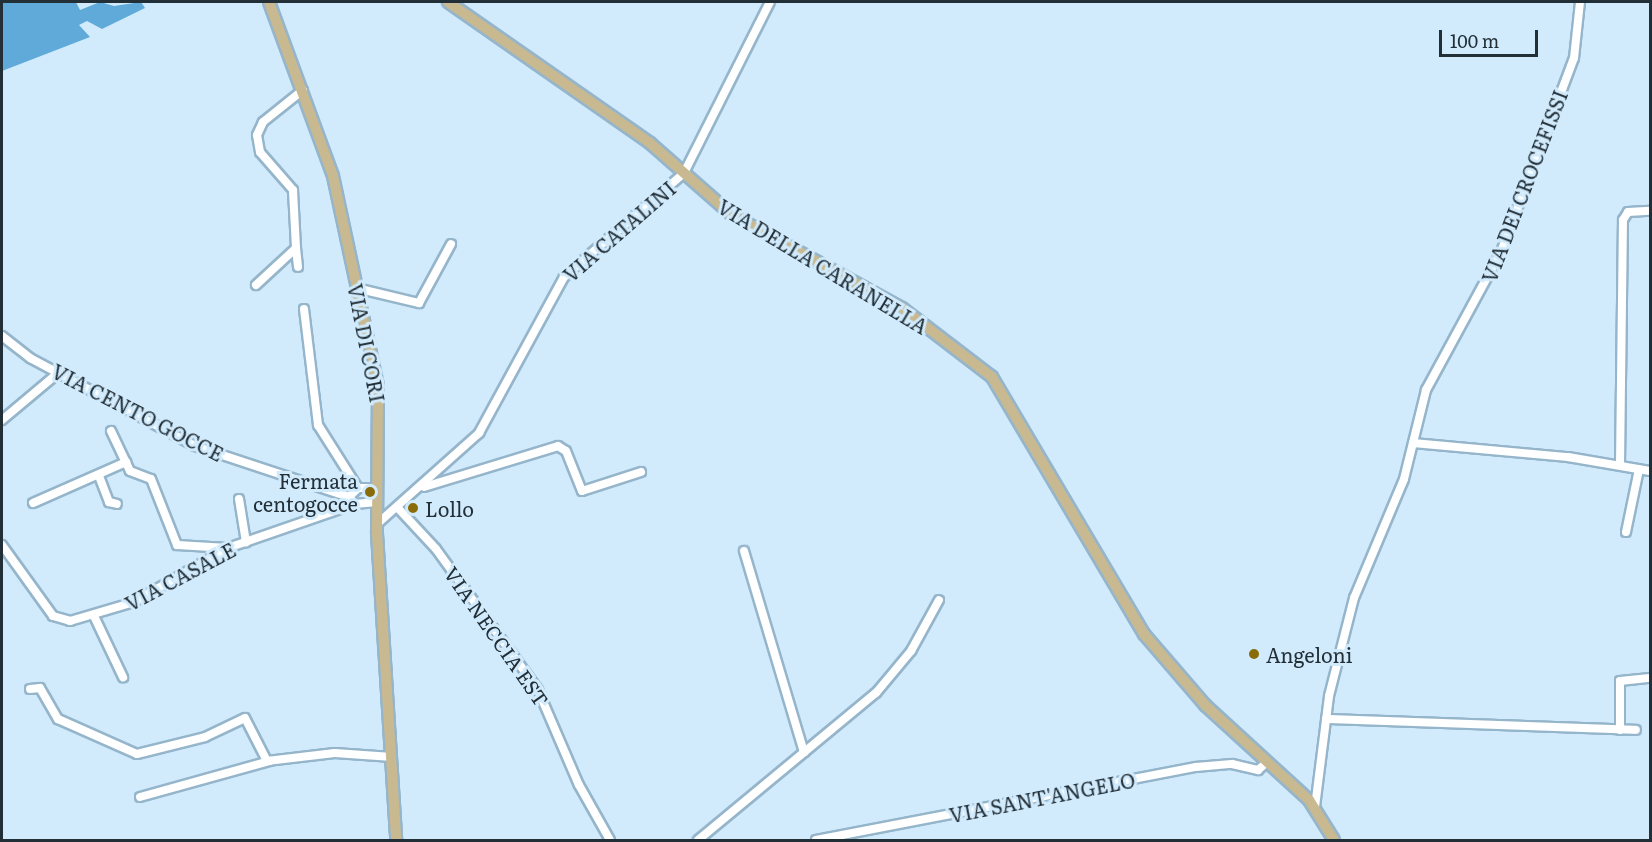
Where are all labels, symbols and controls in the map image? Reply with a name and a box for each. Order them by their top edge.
scale bar [1442,18,1541,56]
text: 100 m [1450,27,1499,54]
street label: VIA DEI CROCEFISSI [1476,86,1572,286]
street label: VIA CATALINI [558,176,680,286]
street label: VIA DELLA CARANELLA [714,194,932,338]
street label: VIA DI CORI [344,281,390,405]
street label: VIA CENTO GOCCE [48,358,228,466]
place label: Fermata centogocce [253,468,358,515]
marker: Fermata centogocce [363,485,377,499]
place label: Lollo [425,496,474,520]
marker: Lollo [406,501,420,515]
street label: VIA CASALE [121,537,239,615]
street label: VIA NECCIA EST [440,562,554,710]
place label: Angeloni [1266,642,1352,666]
marker: Angeloni [1247,647,1261,661]
street label: VIA SANT'ANGELO [947,767,1137,827]

